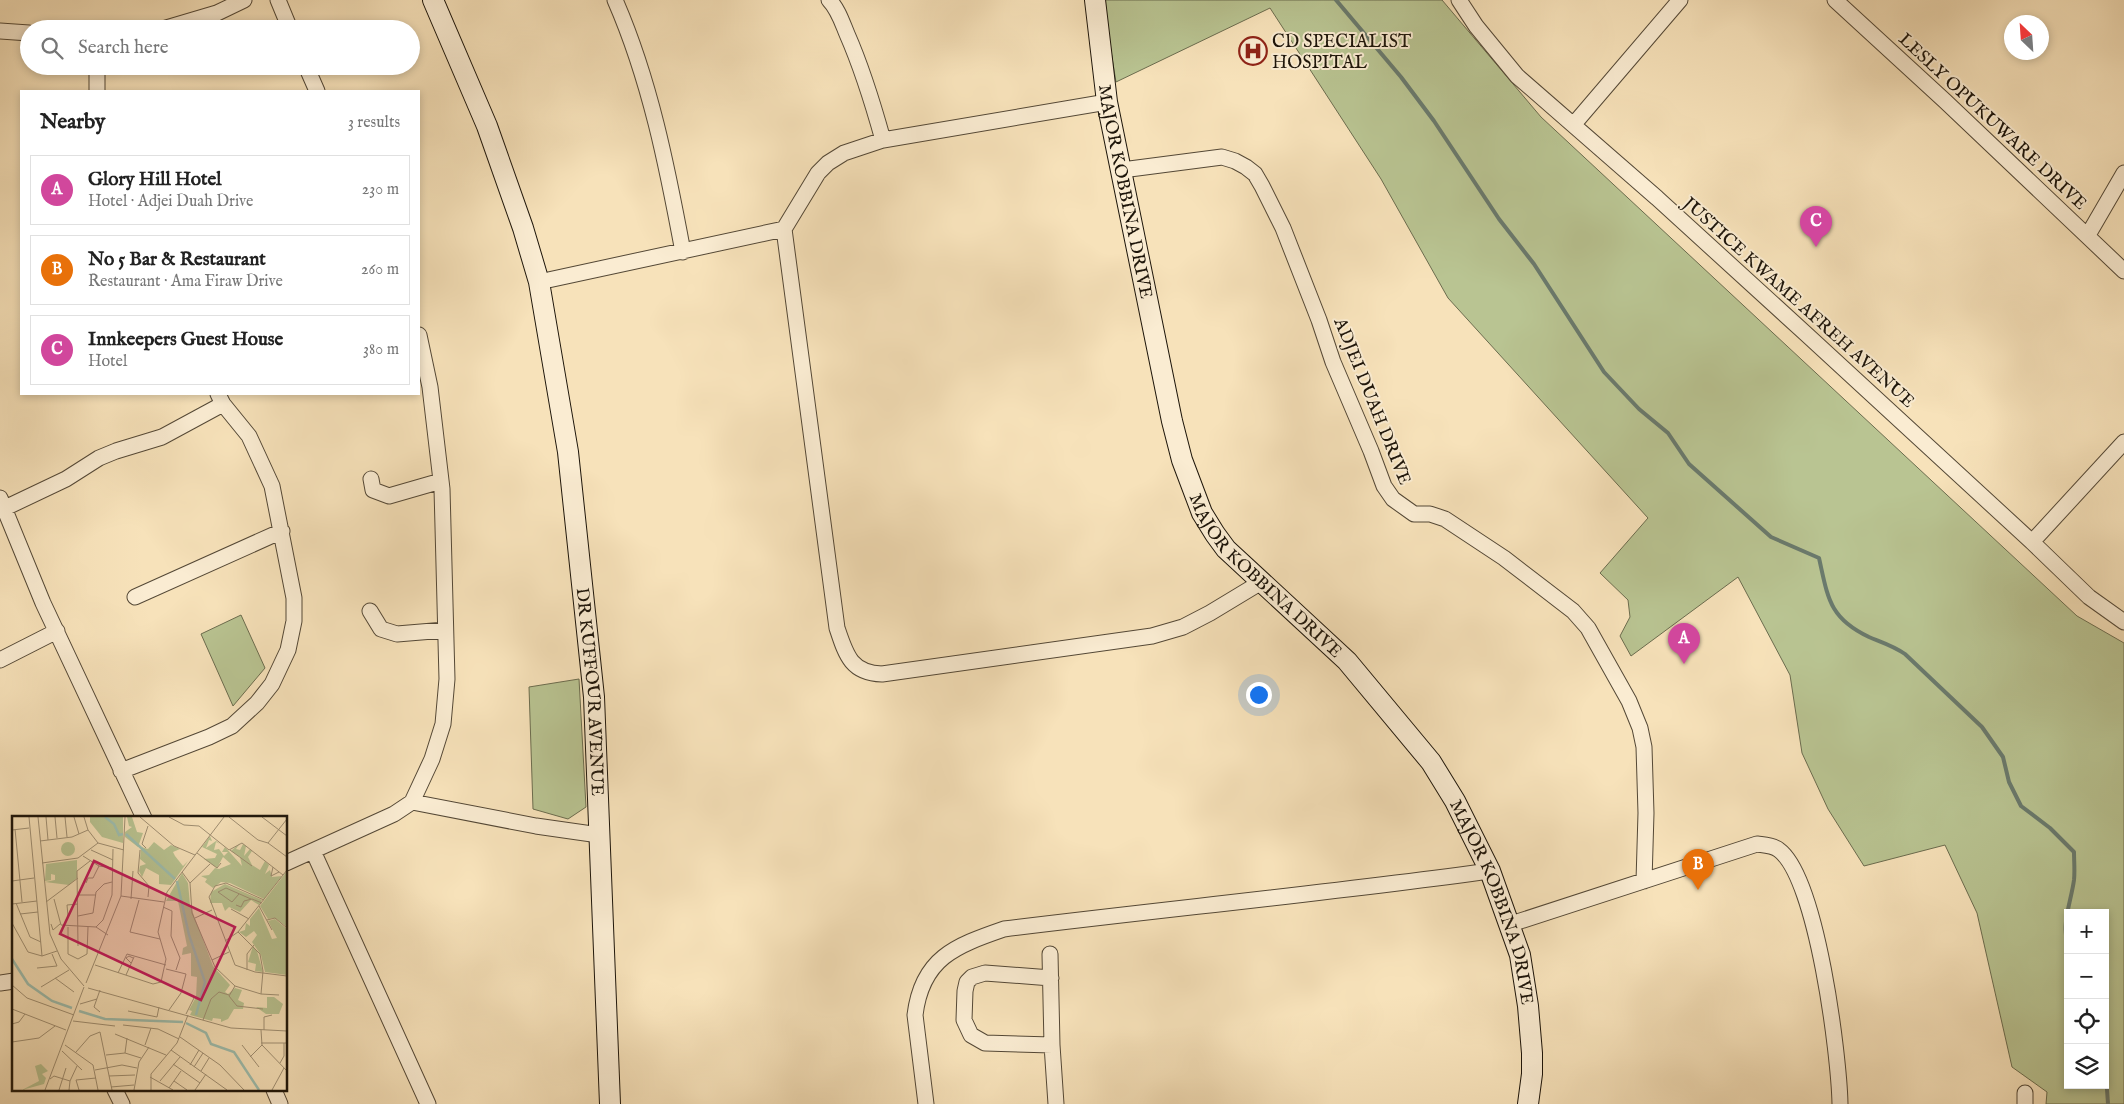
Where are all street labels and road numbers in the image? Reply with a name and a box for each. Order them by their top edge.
street label: LESLY OPUKUWARE DRIVE [1893,29,2091,216]
street label: MAJOR KOBBINA DRIVE [1092,83,1157,301]
street label: JUSTICE KWAME AFREH AVENUE [1679,192,1919,412]
street label: ADJEI DUAH DRIVE [1327,314,1416,488]
street label: MAJOR KOBBINA DRIVE [1183,491,1346,664]
street label: DR KUFFOUR AVENUE [569,587,608,797]
street label: MAJOR KOBBINA DRIVE [1443,796,1538,1006]

